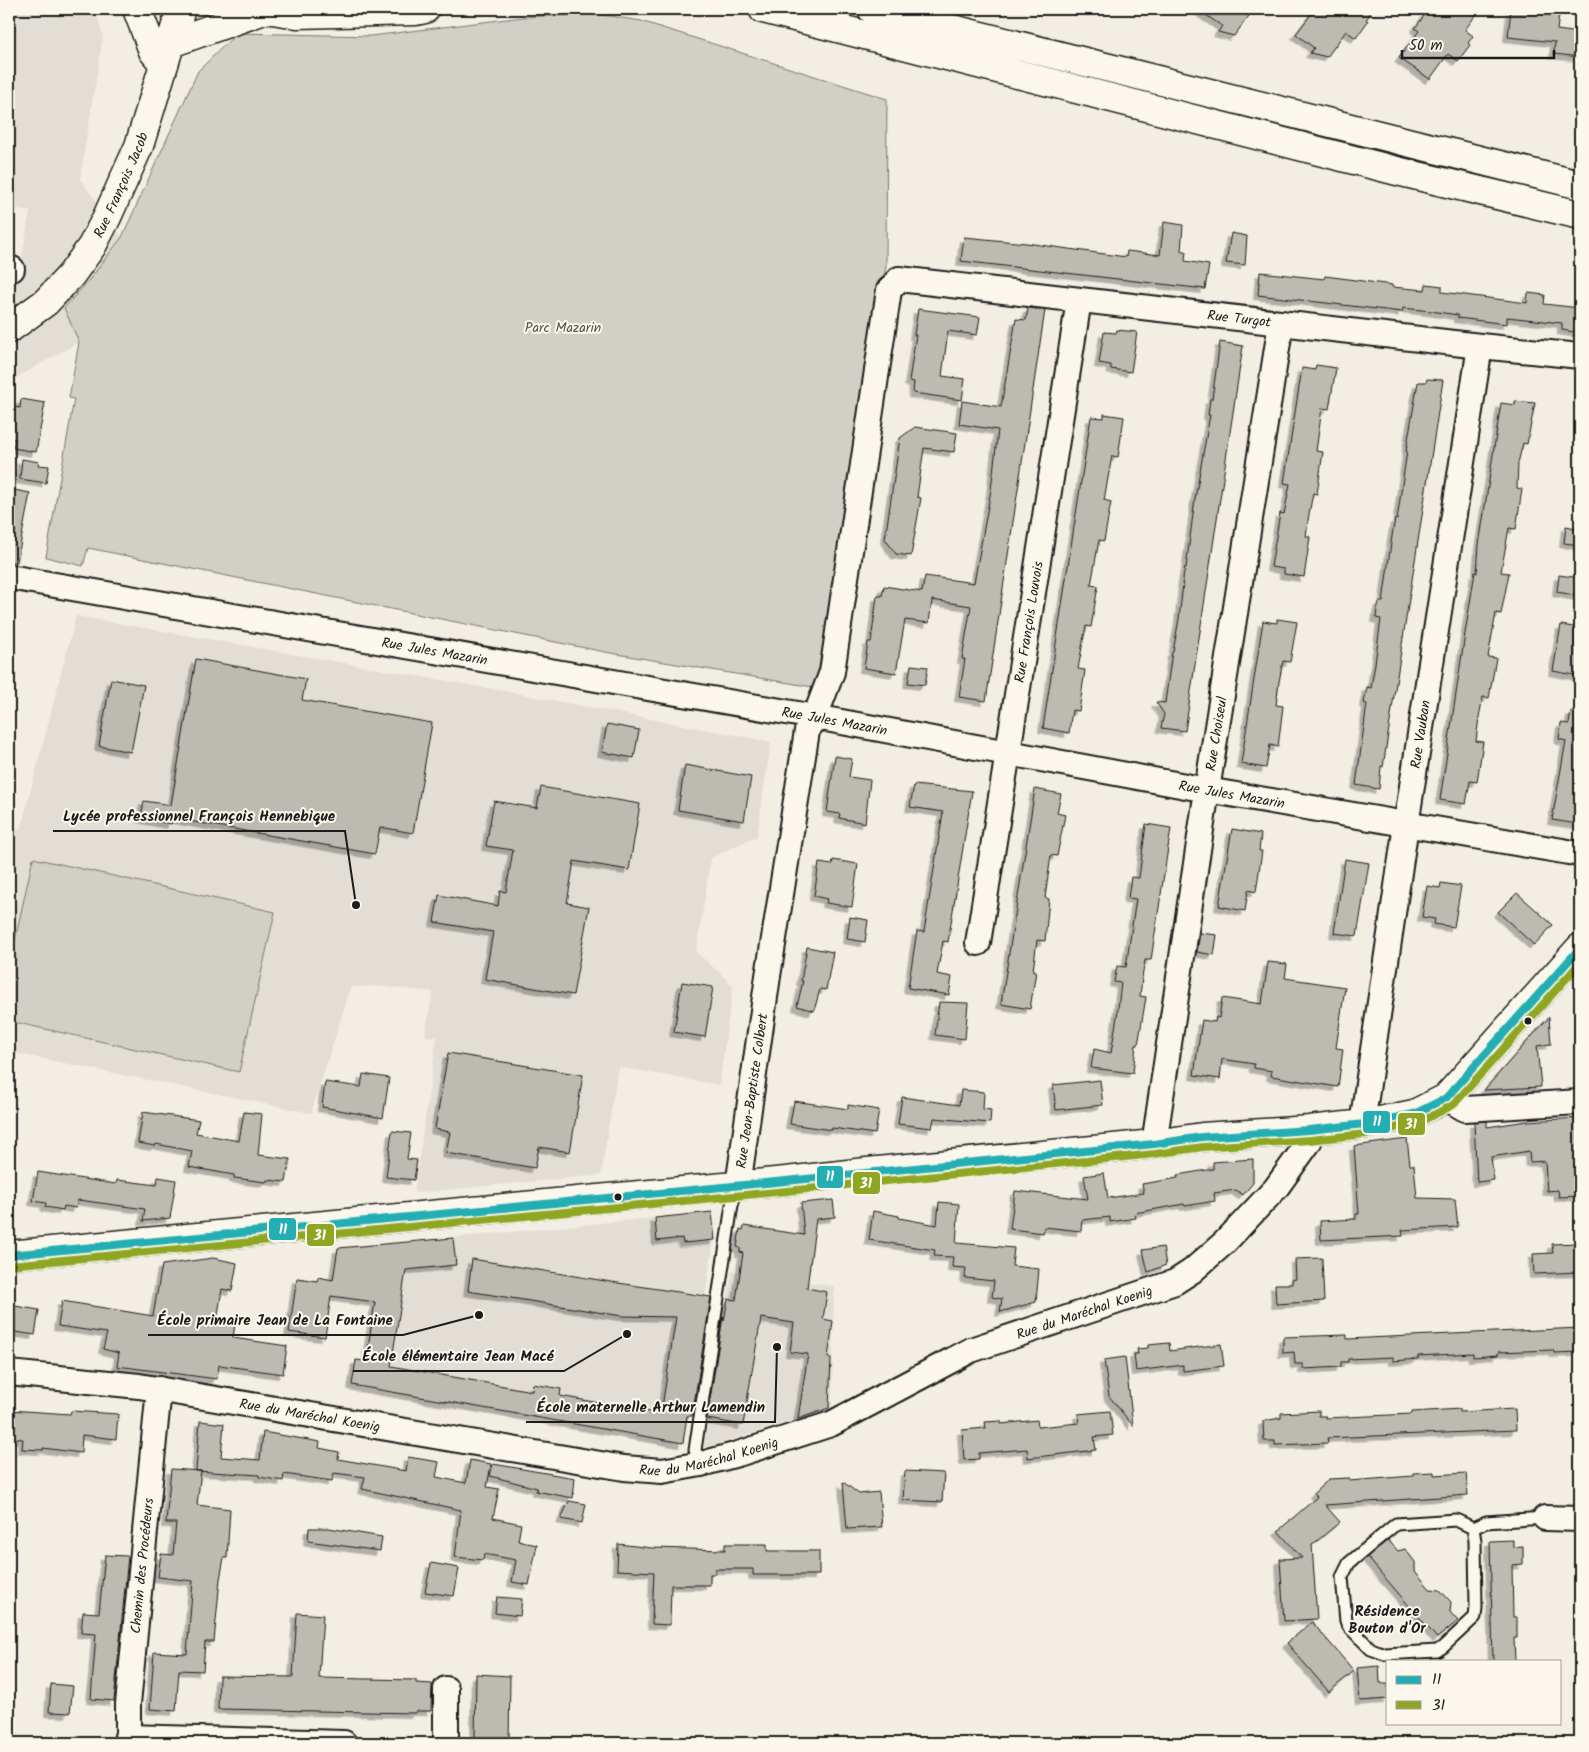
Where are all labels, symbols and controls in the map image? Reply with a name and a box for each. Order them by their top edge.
scale bar [1402,28,1554,60]
text: 50 m [1409,34,1443,58]
street label: Rue François Jacob [88,129,155,242]
street label: Rue Turgot [1206,305,1273,334]
park label: Parc Mazarin [525,317,601,339]
street label: Rue François Louvois [1009,560,1050,684]
street label: Rue Jules Mazarin [380,632,489,672]
street label: Rue Choiseul [1200,695,1234,773]
street label: Rue Vauban [1405,699,1437,770]
street label: Rue Jules Mazarin [780,701,889,742]
street label: Rue Jules Mazarin [1177,775,1286,815]
callout: Lycée professionnel François Hennebique [53,801,345,831]
text: Lycée professionnel François Hennebique [63,805,336,829]
street label: Rue Jean-Baptiste Colbert [731,1012,775,1170]
unlabelled marker [1523,1016,1533,1026]
line badge: 11 [1362,1110,1391,1134]
text: 11 [1373,1111,1382,1133]
line badge: 31 [1397,1112,1426,1136]
text: 31 [1404,1114,1418,1136]
line badge: 11 [816,1165,844,1189]
text: 11 [826,1166,835,1188]
line badge: 31 [852,1171,881,1195]
text: 31 [859,1173,873,1195]
unlabelled marker [613,1192,623,1202]
line badge: 11 [268,1217,297,1241]
text: 11 [279,1219,288,1241]
line badge: 31 [306,1223,335,1247]
text: 31 [313,1225,327,1247]
street label: Rue du Maréchal Koenig [1013,1280,1156,1346]
callout: École primaire Jean de La Fontaine [148,1305,403,1335]
text: École primaire Jean de La Fontaine [157,1309,394,1333]
callout: École élémentaire Jean Macé [353,1341,564,1371]
text: École élémentaire Jean Macé [362,1345,555,1369]
callout: École maternelle Arthur Lamendin [526,1392,775,1422]
street label: Rue du Maréchal Koenig [238,1393,382,1439]
text: École maternelle Arthur Lamendin [537,1396,765,1420]
street label: Rue du Maréchal Koenig [638,1432,781,1483]
street label: Chemin des Procédeurs [125,1497,160,1635]
district label: Résidence Bouton d'Or [1348,1600,1426,1641]
legend [1386,1660,1562,1724]
text: 11 [1432,1668,1442,1692]
text: 31 [1432,1694,1446,1718]

